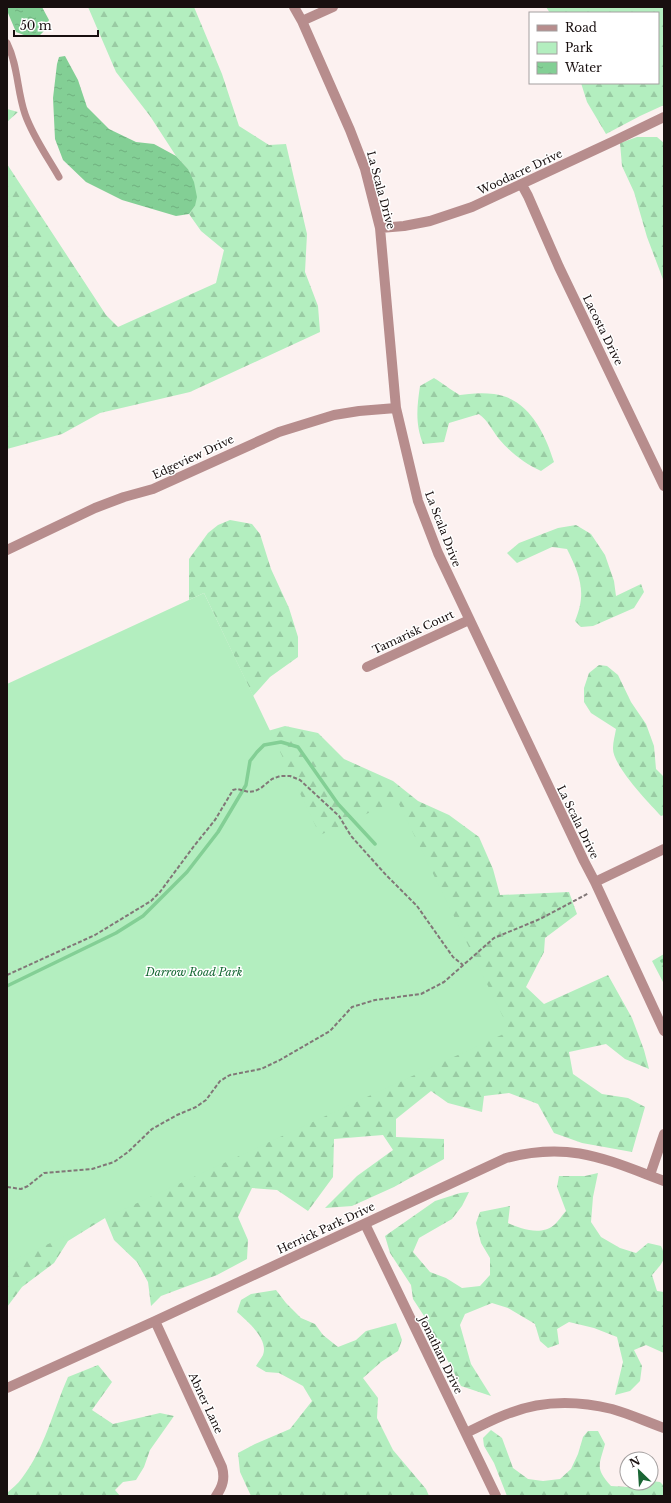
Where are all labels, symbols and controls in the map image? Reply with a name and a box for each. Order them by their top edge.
scale bar [14,12,98,38]
legend [529,12,659,84]
text: 50 m [20,18,52,33]
text: Road [565,20,597,35]
text: Park [565,40,593,55]
text: Water [564,60,602,75]
street label: Woodacre Drive [474,146,565,198]
street label: La Scala Drive [364,149,398,231]
street label: Lacosta Drive [580,292,626,368]
street label: Edgeview Drive [150,432,236,482]
street label: La Scala Drive [422,489,464,569]
street label: Tamarisk Court [370,607,457,657]
street label: La Scala Drive [554,783,602,861]
park label: Darrow Road Park [145,965,243,979]
street label: Herrick Park Drive [275,1199,377,1257]
street label: Jonathan Drive [415,1312,466,1396]
street label: Abner Lane [185,1369,226,1436]
north arrow [619,1451,659,1491]
text: N [627,1453,643,1470]

